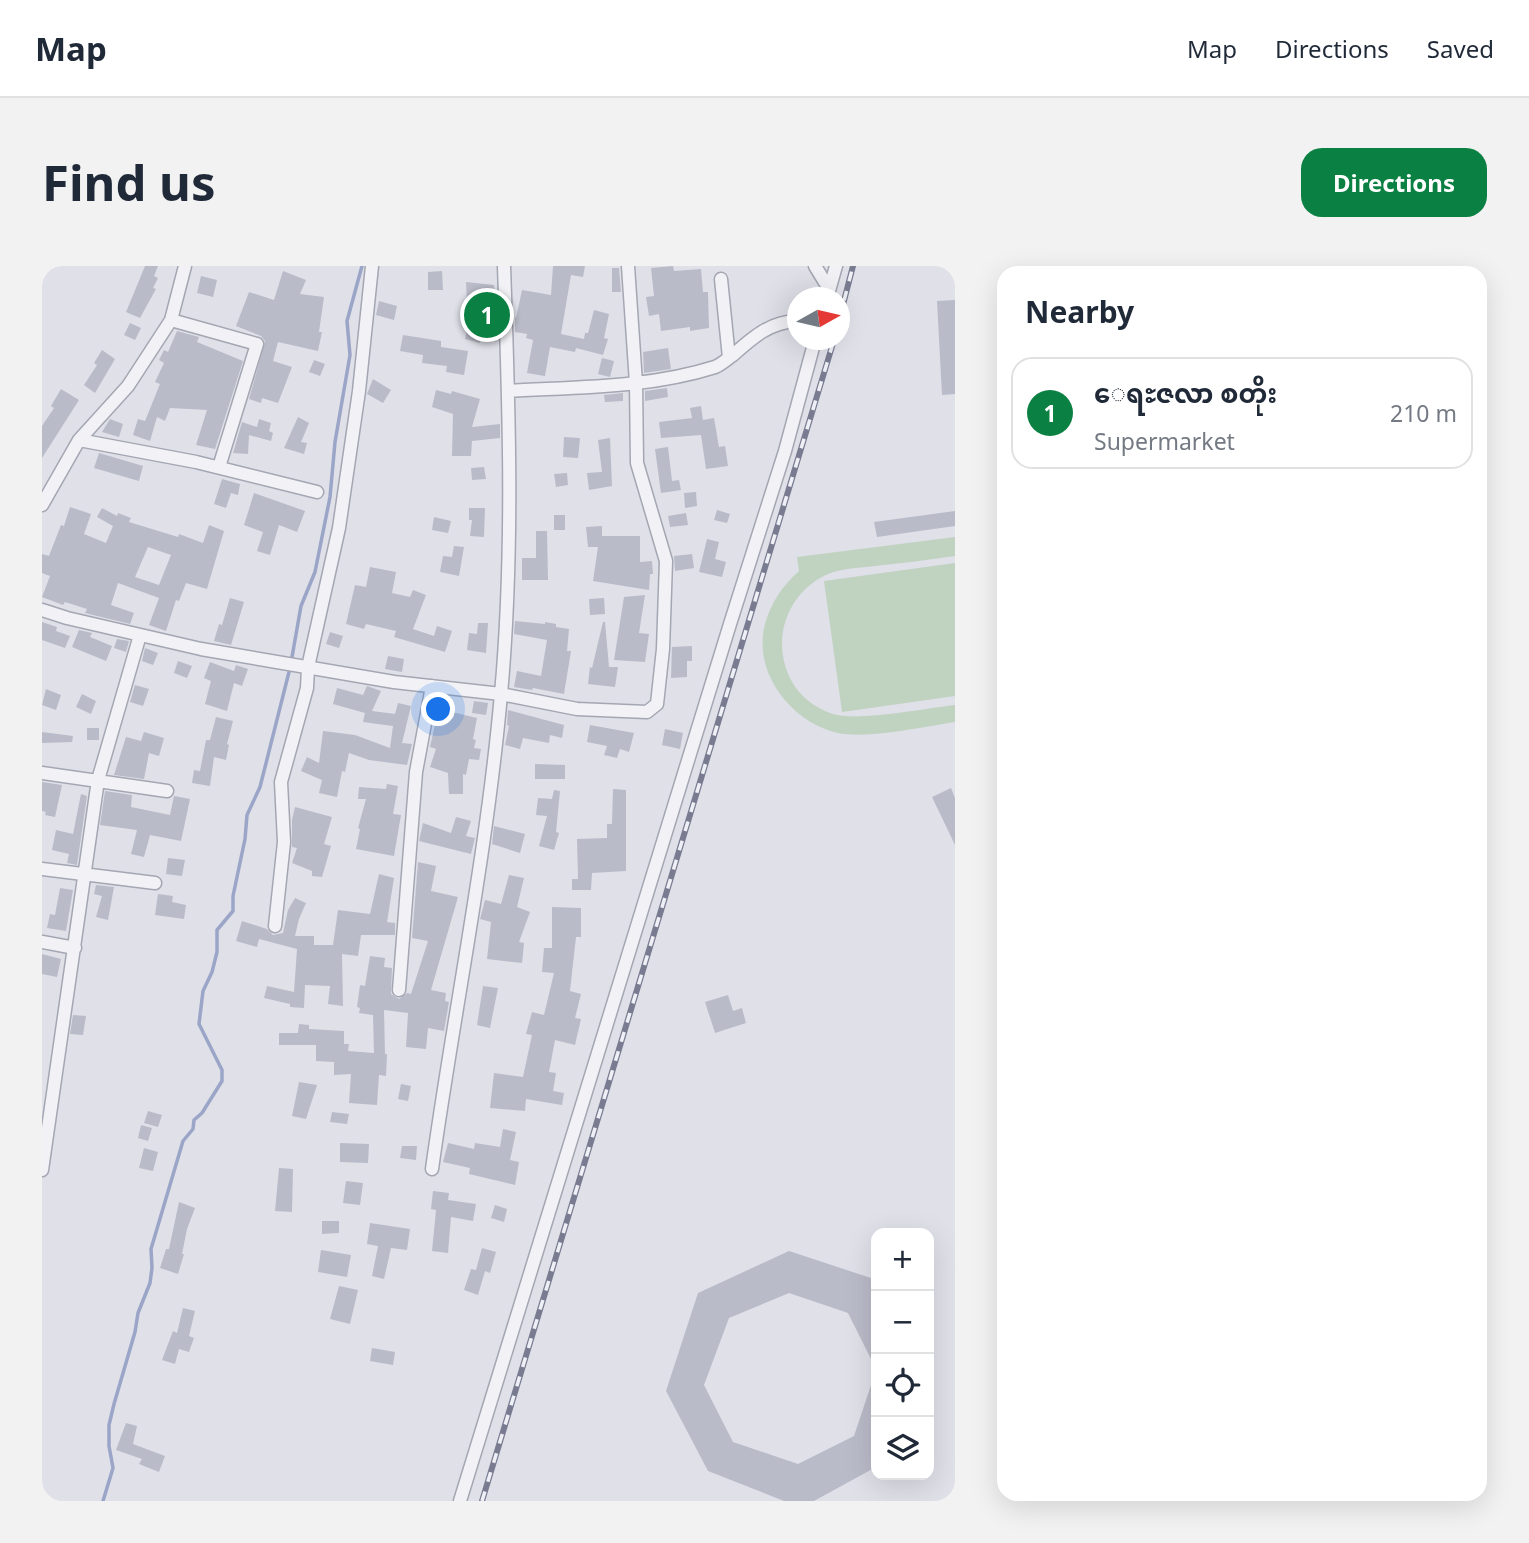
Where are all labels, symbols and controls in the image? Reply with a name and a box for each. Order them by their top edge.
text: Map [35,26,107,71]
text: Map [1187,32,1237,65]
text: Directions [1275,32,1389,65]
text: Saved [1427,32,1494,65]
button: Directions [1301,148,1487,217]
text: Find us [42,149,216,215]
north arrow [787,287,850,350]
pin: 1 [464,289,510,341]
text: Nearby [1025,291,1134,332]
text: ေရႊဇလာ စတိုး [1094,375,1277,411]
text: 1 [1043,397,1057,429]
text: 210 m [1390,397,1457,429]
text: Supermarket [1094,425,1235,457]
your location [421,692,455,726]
map controls [871,1228,934,1480]
button: + [871,1228,934,1291]
button: − [871,1291,934,1354]
button: locate [871,1354,934,1417]
button: layers [871,1417,934,1480]

